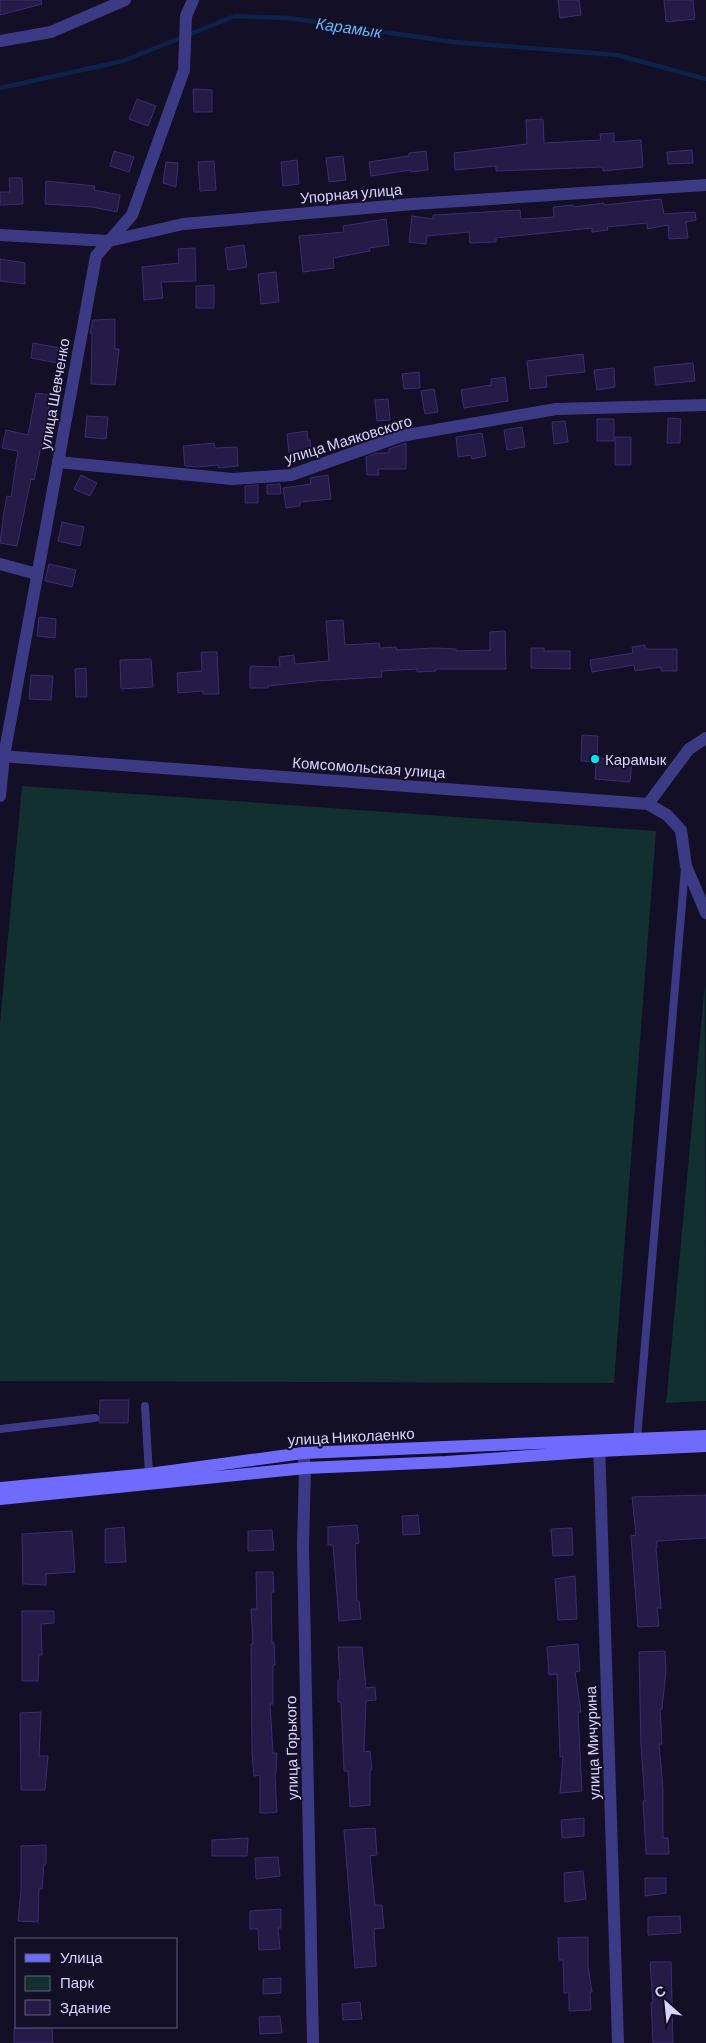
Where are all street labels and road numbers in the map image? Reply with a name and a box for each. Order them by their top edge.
street label: Упорная улица [299,180,404,206]
street label: улица Шевченко [35,337,73,451]
street label: улица Маяковского [282,411,414,467]
street label: Комсомольская улица [292,753,447,781]
street label: улица Николаенко [287,1424,415,1448]
street label: улица Мичурина [581,1685,603,1800]
street label: улица Горького [281,1696,301,1800]

